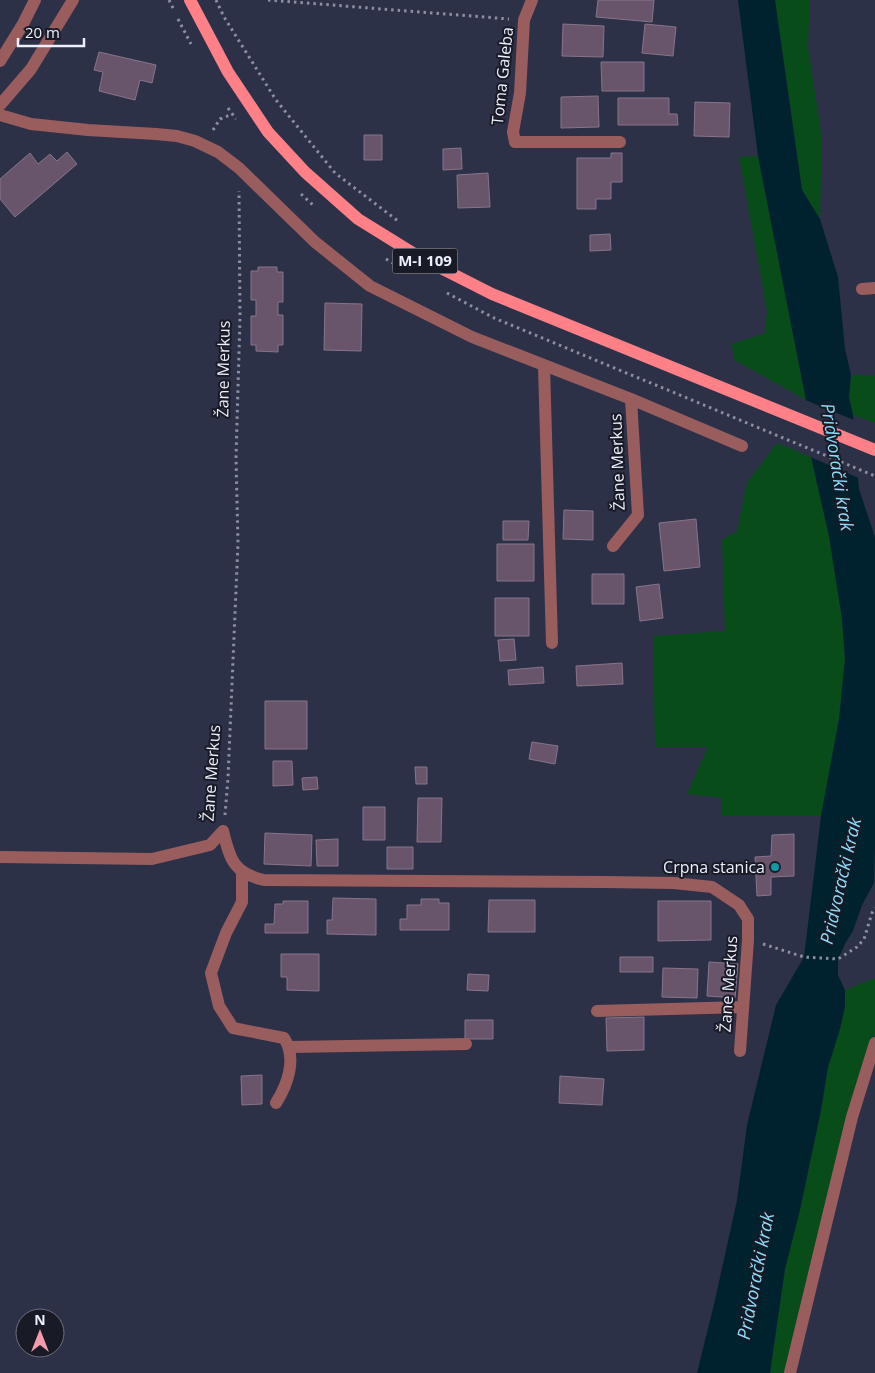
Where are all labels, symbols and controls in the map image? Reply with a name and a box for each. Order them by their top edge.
scale bar [18,15,84,47]
text: 20 m [25,22,60,42]
street label: Toma Galeba [486,26,518,126]
road number: M-I 109 [392,248,458,274]
street label: Žane Merkus [211,320,235,418]
water label: Pridvorački krak [816,401,860,534]
street label: Žane Merkus [604,413,630,511]
street label: Žane Merkus [197,724,225,822]
water label: Pridvorački krak [814,814,866,946]
place label: Crpna stanica [663,856,765,878]
marker: Crpna stanica [769,861,781,873]
street label: Žane Merkus [714,935,742,1033]
water label: Pridvorački krak [731,1209,779,1341]
north arrow [15,1308,65,1358]
text: N [34,1310,46,1329]

